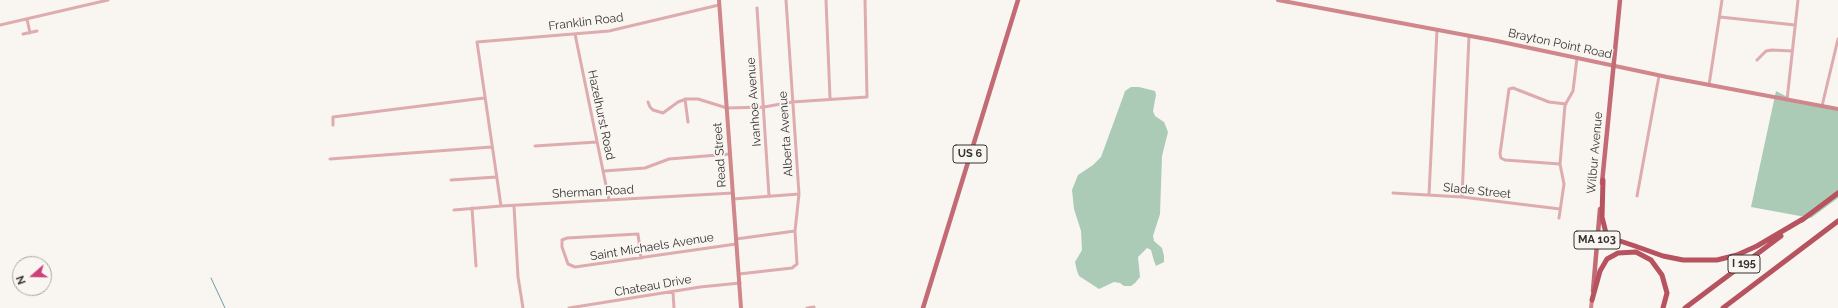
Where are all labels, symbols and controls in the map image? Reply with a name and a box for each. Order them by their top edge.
street label: Franklin Road [548,10,624,34]
street label: Brayton Point Road [1507,26,1613,62]
street label: Ivanhoe Avenue [744,57,764,147]
street label: Hazelhurst Road [584,69,618,161]
street label: Alberta Avenue [776,91,796,177]
street label: Wilbur Avenue [1584,111,1606,195]
street label: Read Street [711,122,729,188]
road number: US 6 [953,145,987,163]
street label: Slade Street [1442,180,1512,202]
street label: Sherman Road [552,183,634,201]
street label: Saint Michaels Avenue [589,230,715,264]
road number: MA 103 [1574,231,1620,249]
road number: I 195 [1728,255,1760,273]
north arrow [12,256,52,296]
street label: Chateau Drive [613,272,693,300]
text: N [14,274,29,286]

